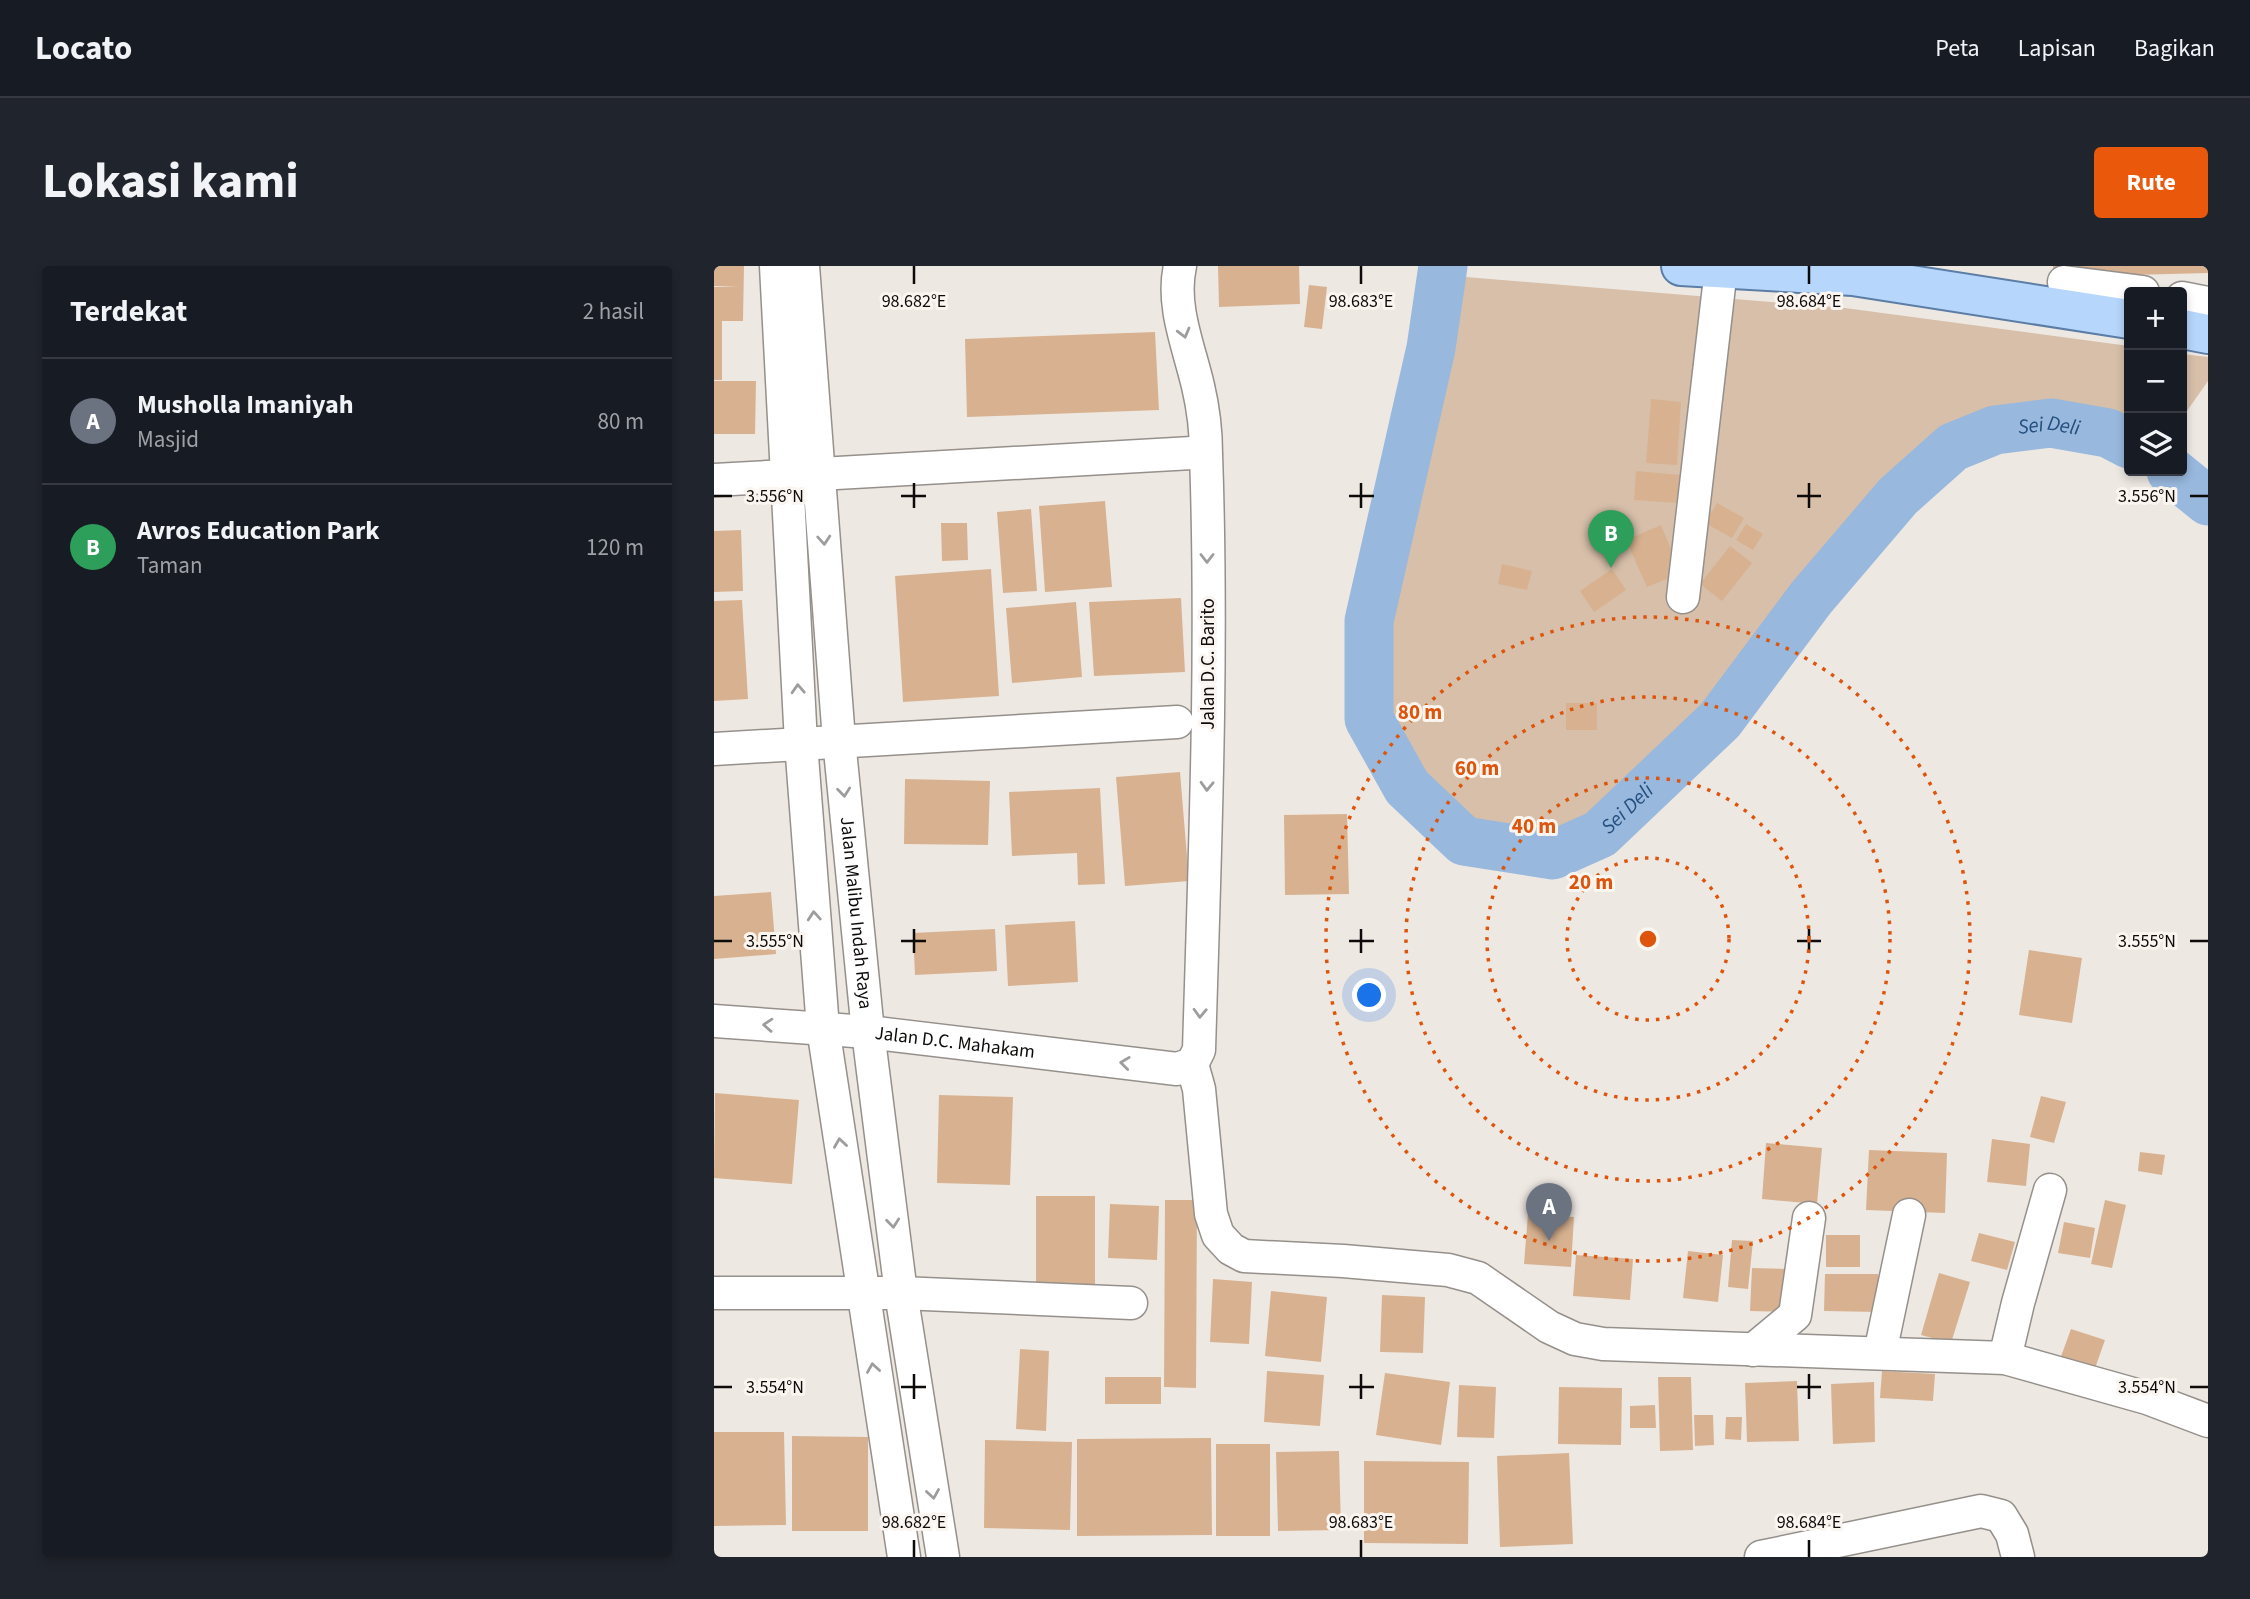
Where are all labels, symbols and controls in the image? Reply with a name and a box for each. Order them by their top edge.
text: Locato [35,25,132,72]
text: Peta [1935,31,1980,66]
text: Lapisan [2018,31,2096,66]
text: Bagikan [2134,31,2215,66]
text: Lokasi kami [42,147,299,217]
button: Rute [2094,147,2208,218]
map controls [2124,287,2187,476]
button: + [2124,287,2187,350]
text: 98.682°E [882,289,946,314]
text: 98.683°E [1329,289,1393,314]
text: 98.684°E [1777,289,1841,314]
text: Terdekat [70,290,187,333]
text: 2 hasil [583,295,644,328]
one-way arrow [1176,327,1190,339]
button: − [2124,350,2187,413]
text: Musholla Imaniyah [137,386,354,423]
text: A [86,405,100,438]
text: 80 m [597,405,644,438]
water label: Sei Deli [2016,408,2084,443]
button: layers [2124,413,2187,476]
text: Masjid [137,423,199,456]
text: 3.556°N [746,484,804,509]
text: 3.556°N [2118,484,2176,509]
pin: B [1588,510,1634,568]
text: Avros Education Park [137,512,380,549]
text: B [86,531,100,564]
text: 120 m [586,531,644,564]
one-way arrow [816,535,831,546]
text: Taman [137,549,203,582]
one-way arrow [1199,554,1215,564]
street label: Jalan D.C. Barito [1195,598,1222,730]
one-way arrow [791,683,806,694]
text: 80 m [1398,697,1442,727]
text: 60 m [1455,753,1499,783]
water label: Sei Deli [1594,775,1661,841]
one-way arrow [1199,781,1214,792]
one-way arrow [836,786,851,797]
text: 40 m [1512,811,1556,841]
street label: Jalan Malibu Indah Raya [833,815,879,1010]
text: 20 m [1569,867,1613,897]
one-way arrow [807,910,822,921]
centre of rings [1636,927,1660,951]
text: 3.555°N [746,929,804,954]
text: 3.555°N [2118,929,2176,954]
your location [1352,978,1386,1012]
one-way arrow [1192,1008,1208,1019]
one-way arrow [763,1018,774,1033]
street label: Jalan D.C. Mahakam [873,1019,1037,1065]
one-way arrow [1119,1056,1131,1071]
one-way arrow [832,1137,847,1149]
pin: A [1526,1183,1572,1241]
one-way arrow [886,1217,901,1229]
one-way arrow [866,1362,881,1374]
text: 3.554°N [746,1375,804,1400]
text: 3.554°N [2118,1375,2176,1400]
one-way arrow [925,1488,940,1500]
text: 98.682°E [882,1510,946,1535]
text: 98.683°E [1329,1510,1393,1535]
text: 98.684°E [1777,1510,1841,1535]

